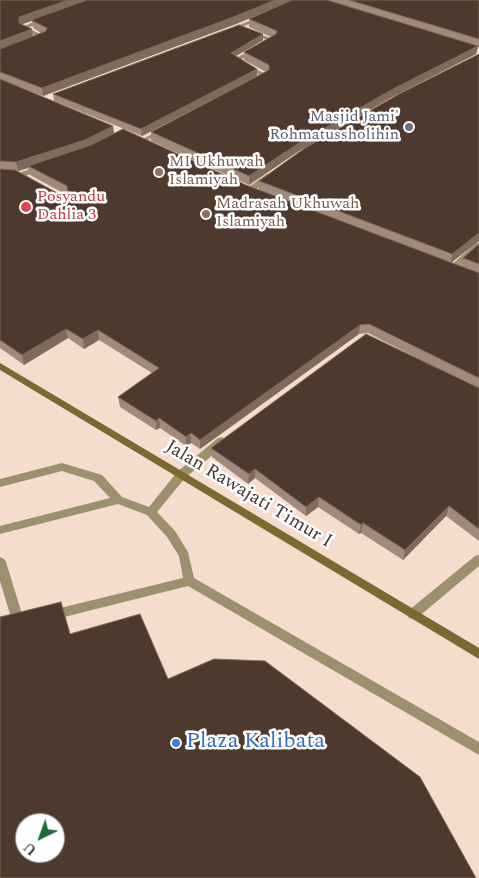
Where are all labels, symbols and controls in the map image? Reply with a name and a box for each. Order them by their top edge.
place label: Masjid Jami' Rohmatussholihin [269,108,399,146]
marker: Masjid Jami' Rohmatussholihin [403,121,415,133]
place label: MI Ukhuwah Islamiyah [169,153,264,191]
marker: MI Ukhuwah Islamiyah [153,166,165,178]
place label: Posyandu Dahlia 3 [37,188,105,226]
place label: Madrasah Ukhuwah Islamiyah [216,195,359,233]
marker: Posyandu Dahlia 3 [19,200,33,214]
marker: Madrasah Ukhuwah Islamiyah [200,208,212,220]
street label: Jalan Rawajati Timur I [160,436,336,554]
place label: Plaza Kalibata [186,730,325,756]
marker: Plaza Kalibata [170,737,182,749]
north arrow [15,813,65,863]
text: U [19,837,42,861]

